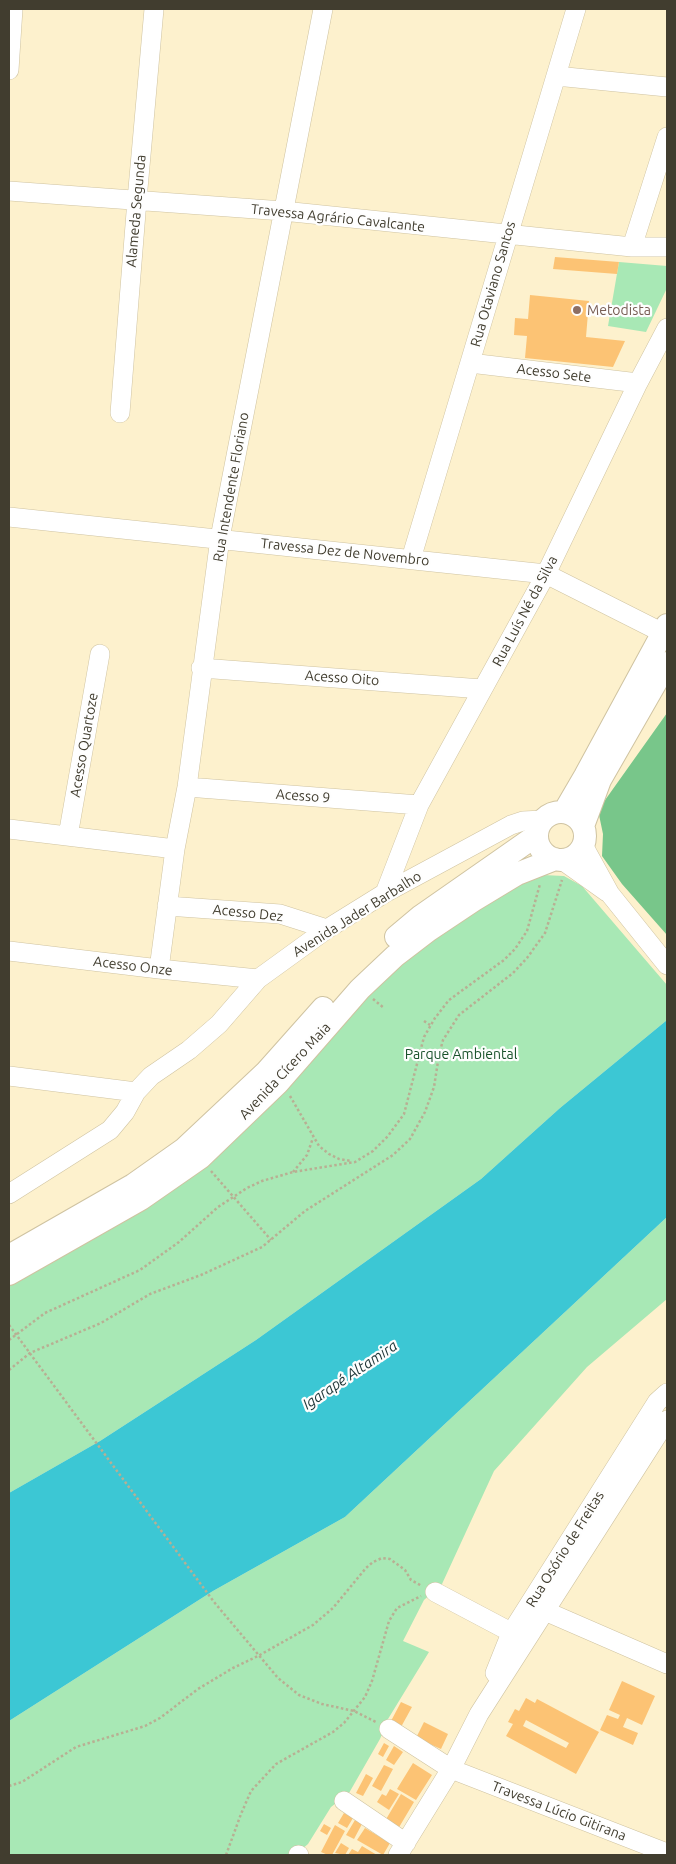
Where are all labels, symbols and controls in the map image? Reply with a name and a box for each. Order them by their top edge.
street label: Alameda Segunda [123,154,149,268]
street label: Travessa Agrário Cavalcante [250,201,426,235]
street label: Rua Otaviano Santos [467,219,519,349]
place label: Metodista [587,302,651,318]
marker: Metodista [571,304,583,316]
street label: Acesso Sete [516,360,592,386]
street label: Rua Intendente Floriano [210,411,252,563]
street label: Travessa Dez de Novembro [260,535,430,569]
street label: Rua Luís Né da Silva [489,553,561,669]
street label: Acesso Oito [304,667,380,689]
street label: Acesso Quartoze [67,691,101,799]
street label: Acesso 9 [275,786,331,806]
street label: Avenida Jader Barbalho [290,868,424,960]
street label: Acesso Dez [212,901,284,925]
street label: Acesso Onze [92,953,174,979]
street label: Avenida Cícero Maia [236,1019,334,1123]
park label: Parque Ambiental [405,1046,517,1062]
water label: Igarapé Altamira [299,1337,401,1413]
street label: Rua Osório de Freitas [522,1488,608,1610]
street label: Travessa Lúcio Gitirana [489,1778,629,1844]

